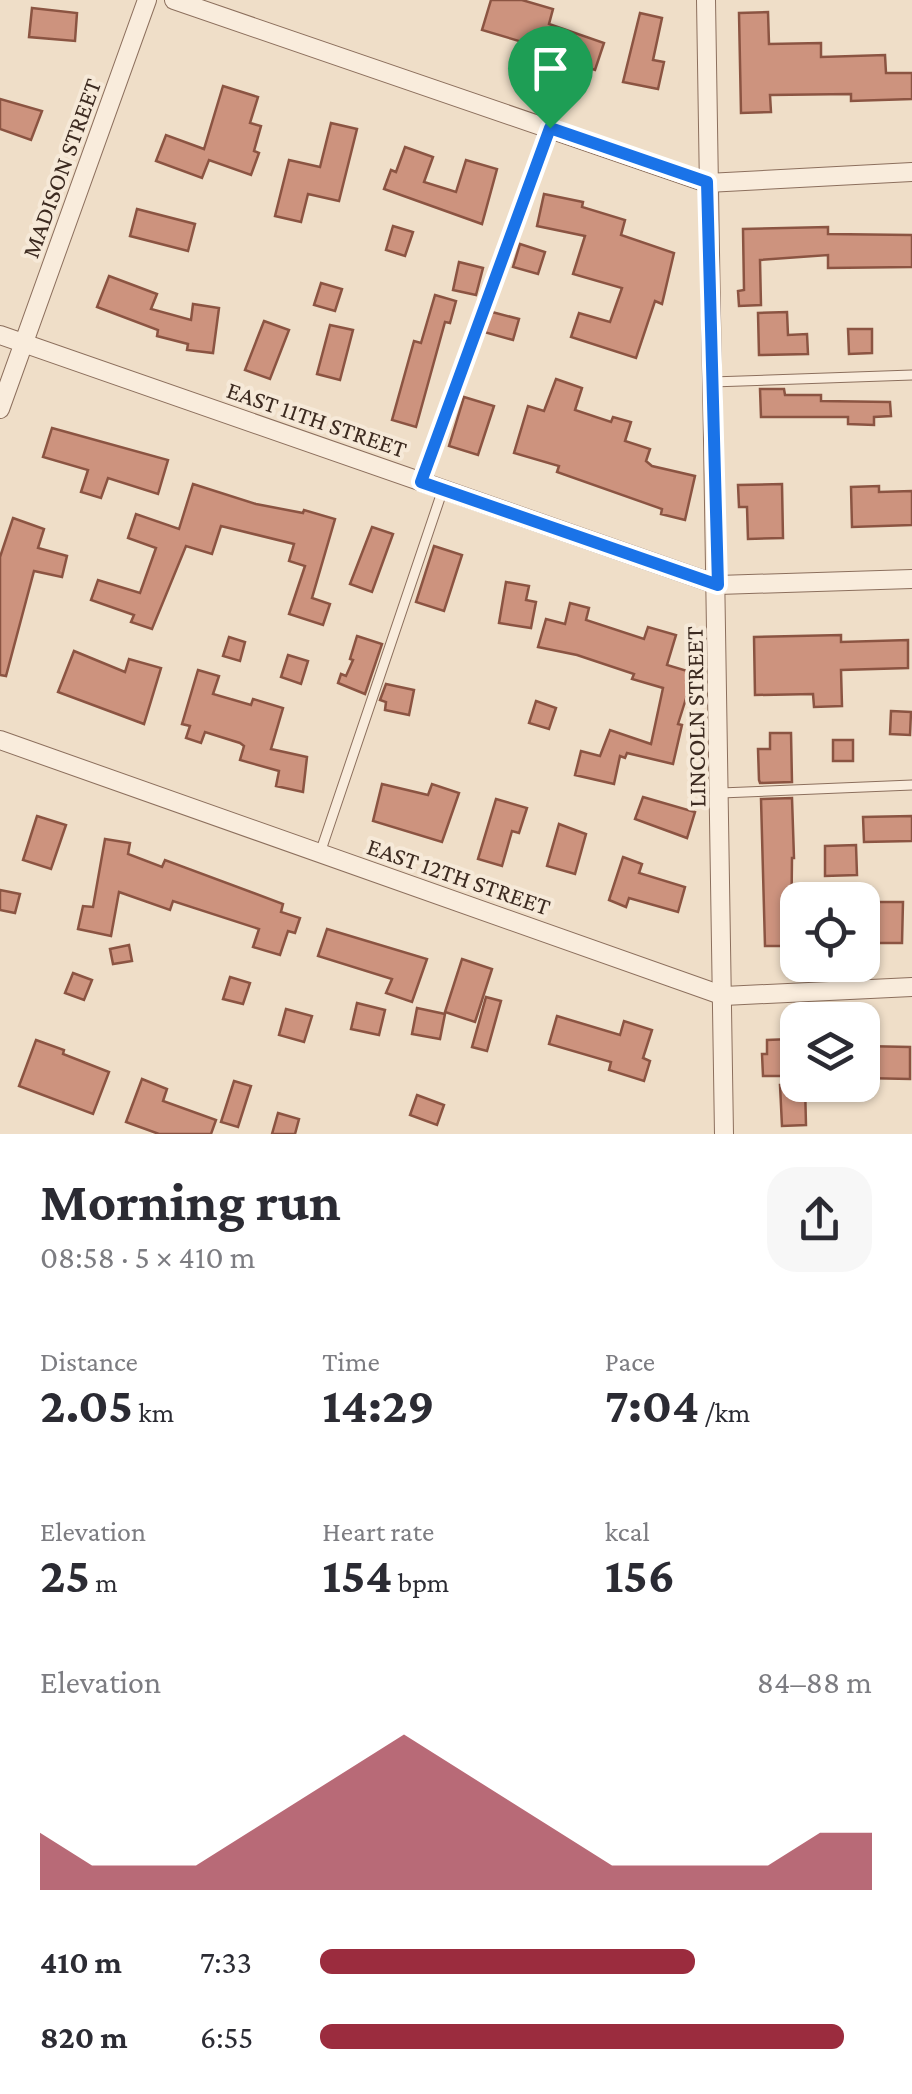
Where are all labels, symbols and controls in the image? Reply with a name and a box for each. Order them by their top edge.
pin [508,26,593,129]
icon: arrive [523,41,578,96]
street label: MADISON STREET [17,75,107,261]
street label: EAST 11TH STREET [223,376,411,463]
street label: LINCOLN STREET [680,626,711,808]
street label: EAST 12TH STREET [364,832,554,921]
map controls [780,882,880,1102]
button: locate [780,882,880,982]
button: layers [780,1002,880,1102]
button: share [767,1167,872,1272]
text: Morning run [40,1171,341,1232]
text: 08:58 · 5 × 410 m [40,1239,255,1275]
text: Distance [40,1346,138,1377]
text: Time [322,1346,380,1377]
text: Pace [605,1346,655,1377]
text: 2.05 [40,1377,133,1433]
text: 14:29 [322,1377,434,1433]
text: 7:04 [605,1377,699,1433]
text: km [133,1397,174,1428]
text: /km [699,1397,750,1428]
text: Elevation [40,1516,146,1547]
text: Heart rate [322,1516,434,1547]
text: kcal [605,1516,650,1547]
text: 25 [40,1547,90,1603]
text: 154 [322,1547,393,1603]
text: 156 [605,1547,675,1603]
text: m [90,1567,118,1598]
text: bpm [393,1567,449,1598]
text: Elevation [40,1664,161,1700]
text: 84–88 m [757,1664,872,1700]
text: 410 m [40,1944,122,1980]
text: 7:33 [200,1944,252,1980]
text: 820 m [40,2019,127,2055]
text: 6:55 [200,2019,253,2055]

